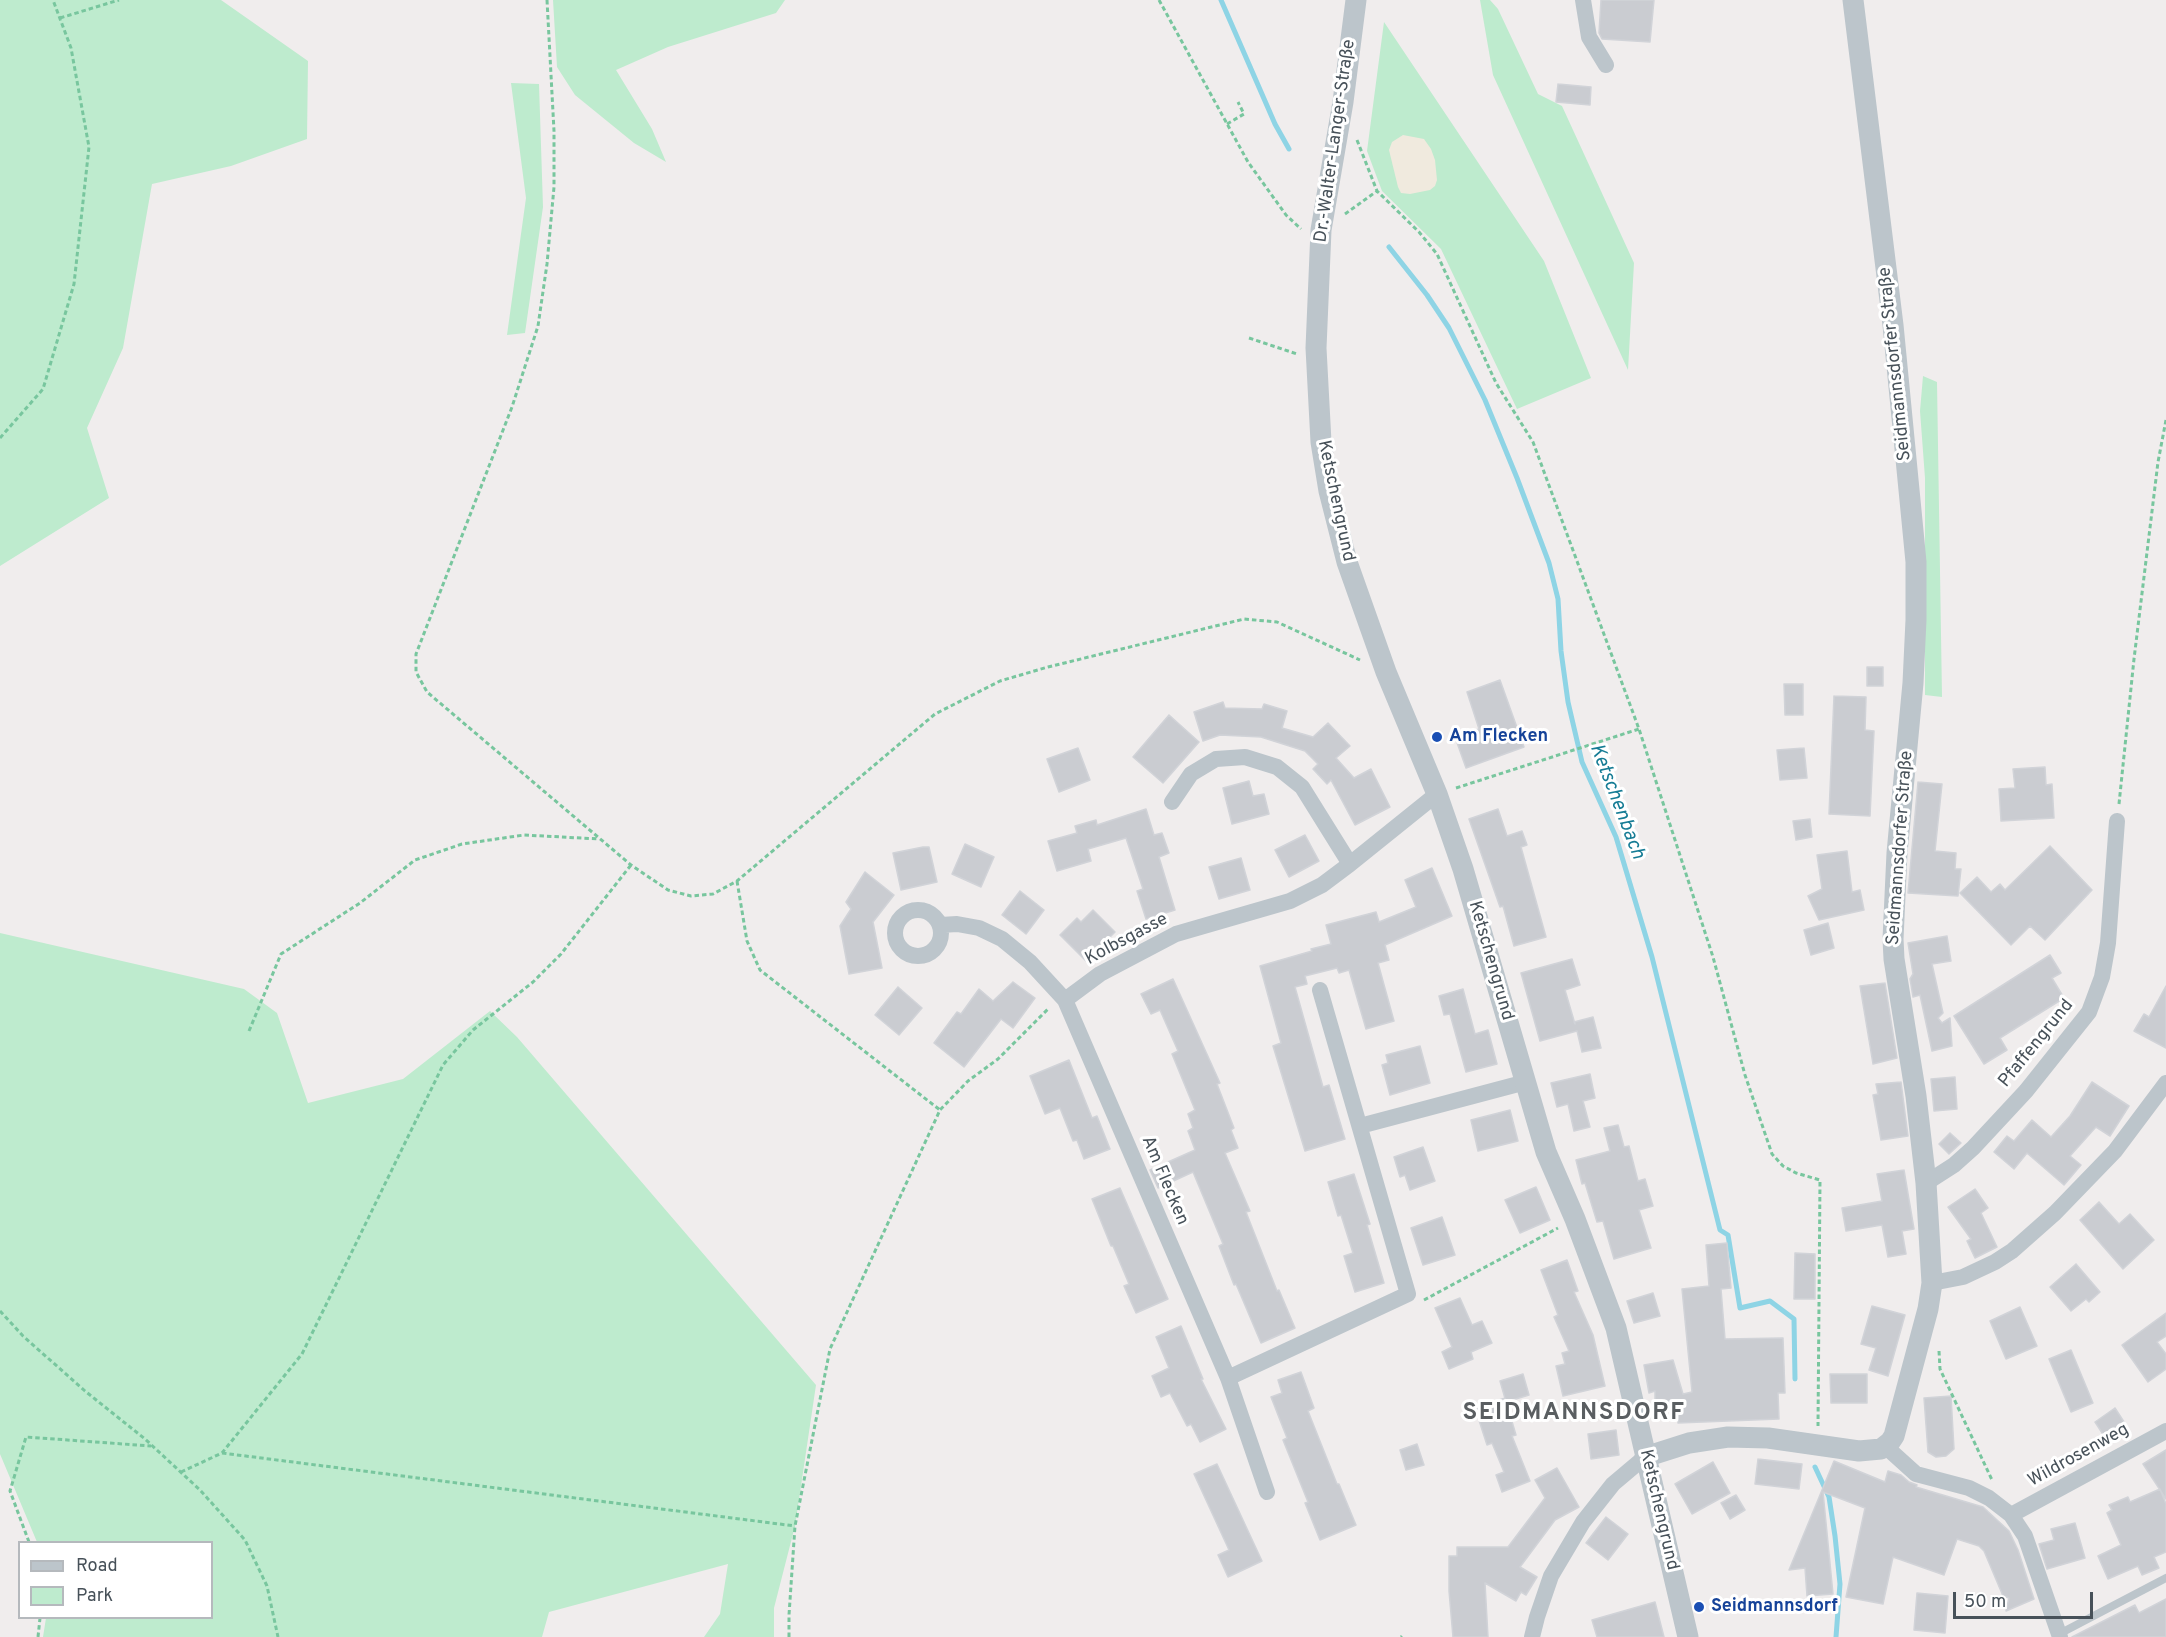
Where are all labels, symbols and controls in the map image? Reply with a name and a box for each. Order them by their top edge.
street label: Dr.-Walter-Langer-Straße [1311,38,1361,244]
street label: Seidmannsdorfer Straße [1875,266,1917,462]
street label: Ketschengrund [1312,438,1358,564]
place label: Am Flecken [1449,726,1548,748]
marker: Am Flecken [1430,730,1444,744]
water label: Ketschenbach [1583,741,1649,863]
street label: Seidmannsdorfer Straße [1883,750,1919,946]
street label: Ketschengrund [1463,899,1517,1023]
street label: Kolbsgasse [1082,909,1172,971]
street label: Pfaffengrund [1995,996,2079,1092]
street label: Am Flecken [1136,1133,1192,1229]
district label: SEIDMANNSDORF [1462,1400,1686,1428]
street label: Wildrosenweg [2025,1419,2133,1493]
street label: Ketschengrund [1634,1447,1682,1573]
legend [18,1541,213,1619]
text: Road [76,1555,118,1578]
scale bar [1956,1580,2096,1618]
text: Park [76,1585,113,1608]
text: 50 m [1964,1591,2006,1614]
place label: Seidmannsdorf [1711,1596,1838,1618]
marker: Seidmannsdorf [1692,1600,1706,1614]

